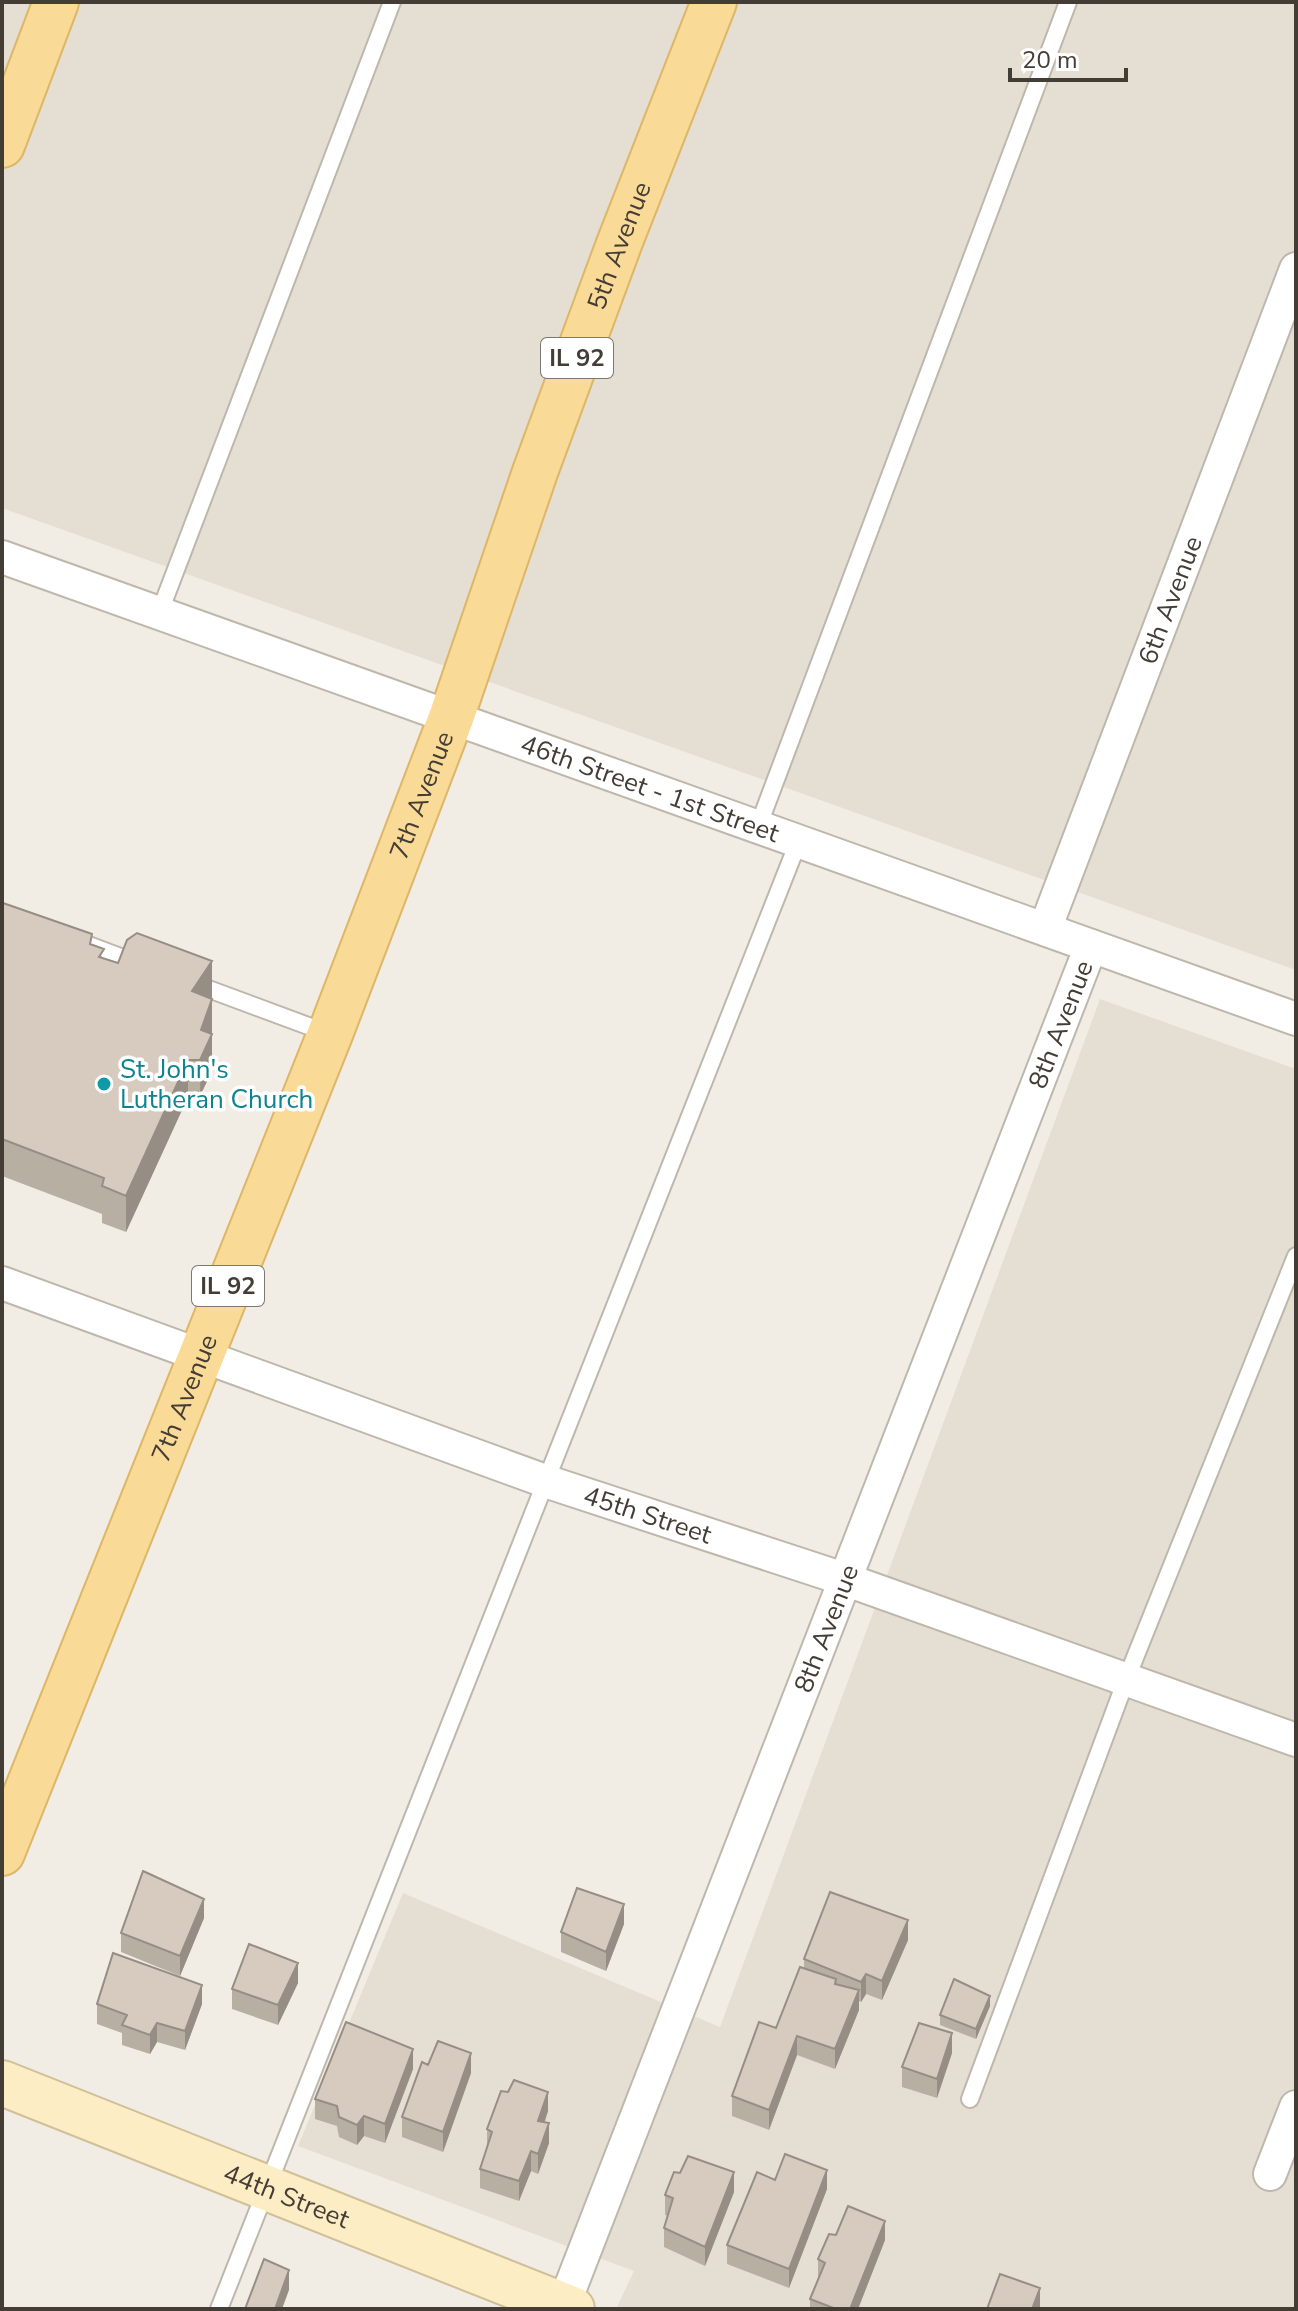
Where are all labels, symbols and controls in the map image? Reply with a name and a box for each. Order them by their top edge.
scale bar [1010,32,1126,82]
text: 20 m [1022,44,1078,76]
street label: 5th Avenue [579,176,659,315]
road number: IL 92 [541,338,613,378]
street label: 6th Avenue [1130,531,1210,669]
street label: 7th Avenue [381,726,462,864]
street label: 46th Street - 1st Street [516,726,785,851]
street label: 8th Avenue [1020,955,1101,1093]
place label: St. John's Lutheran Church [120,1052,313,1117]
marker: St. John's Lutheran Church [95,1075,113,1093]
road number: IL 92 [192,1266,264,1306]
street label: 7th Avenue [143,1329,225,1467]
street label: 45th Street [579,1477,717,1552]
street label: 8th Avenue [785,1559,867,1698]
street label: 44th Street [218,2155,355,2237]

